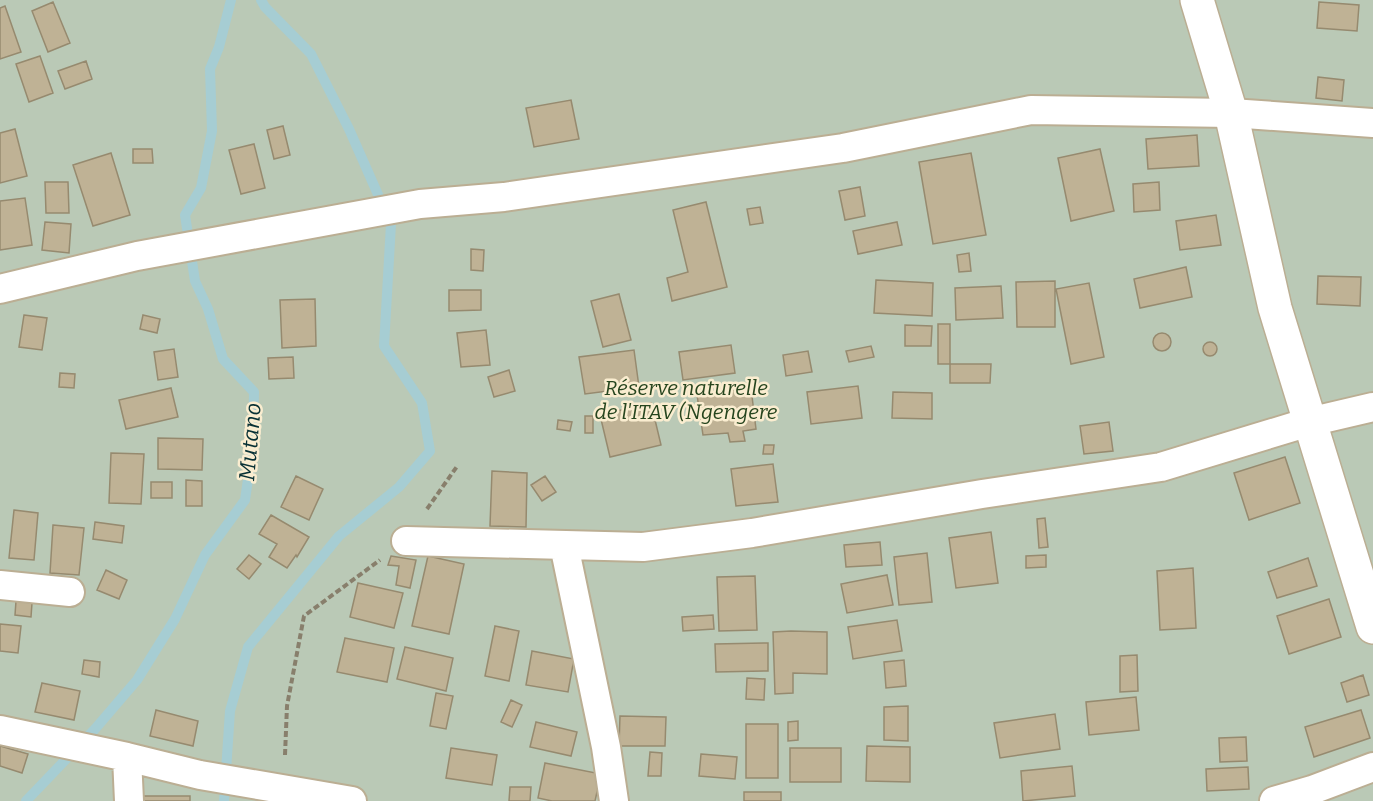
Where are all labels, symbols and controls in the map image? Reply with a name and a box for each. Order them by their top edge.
park label: Réserve naturelle de l'ITAV (Ngengere [595,375,778,425]
water label: Mutano [233,402,267,482]

